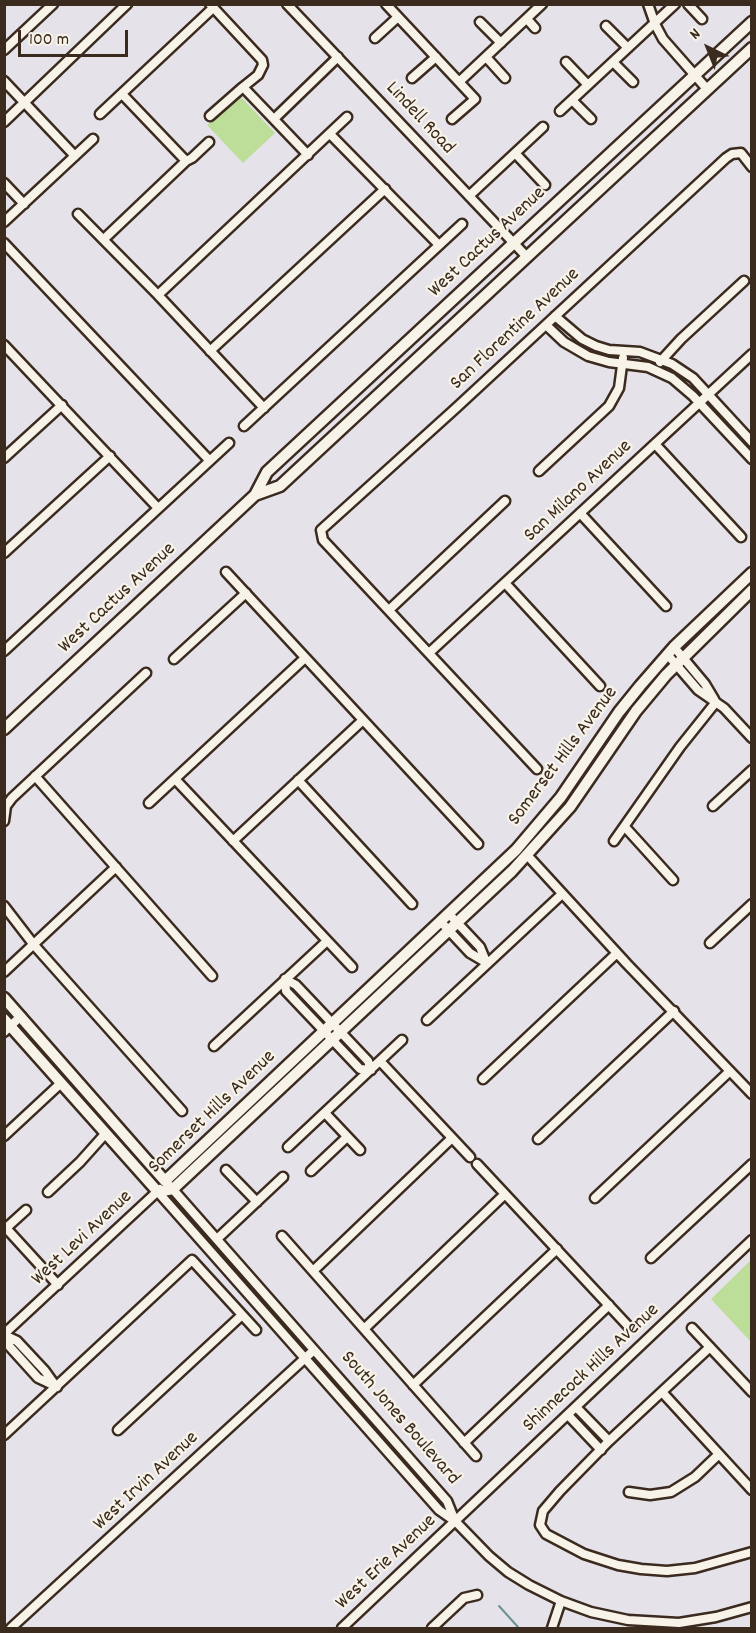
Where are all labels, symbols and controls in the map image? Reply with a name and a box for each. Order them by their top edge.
scale bar [21,18,130,56]
north arrow [678,18,738,78]
text: N [685,23,706,46]
text: 100 m [29,28,69,53]
street label: Lindell Road [379,78,459,160]
street label: West Cactus Avenue [424,183,552,303]
street label: San Florentine Avenue [446,264,586,396]
street label: San Milano Avenue [520,436,638,548]
street label: West Cactus Avenue [54,539,182,659]
street label: Somerset Hills Avenue [504,683,624,831]
street label: Somerset Hills Avenue [144,1046,282,1180]
street label: West Levi Avenue [28,1186,138,1292]
street label: Shinnecock Hills Avenue [519,1300,665,1438]
street label: South Jones Boulevard [334,1347,464,1491]
street label: West Irvin Avenue [90,1427,204,1537]
street label: West Erie Avenue [332,1510,442,1616]

